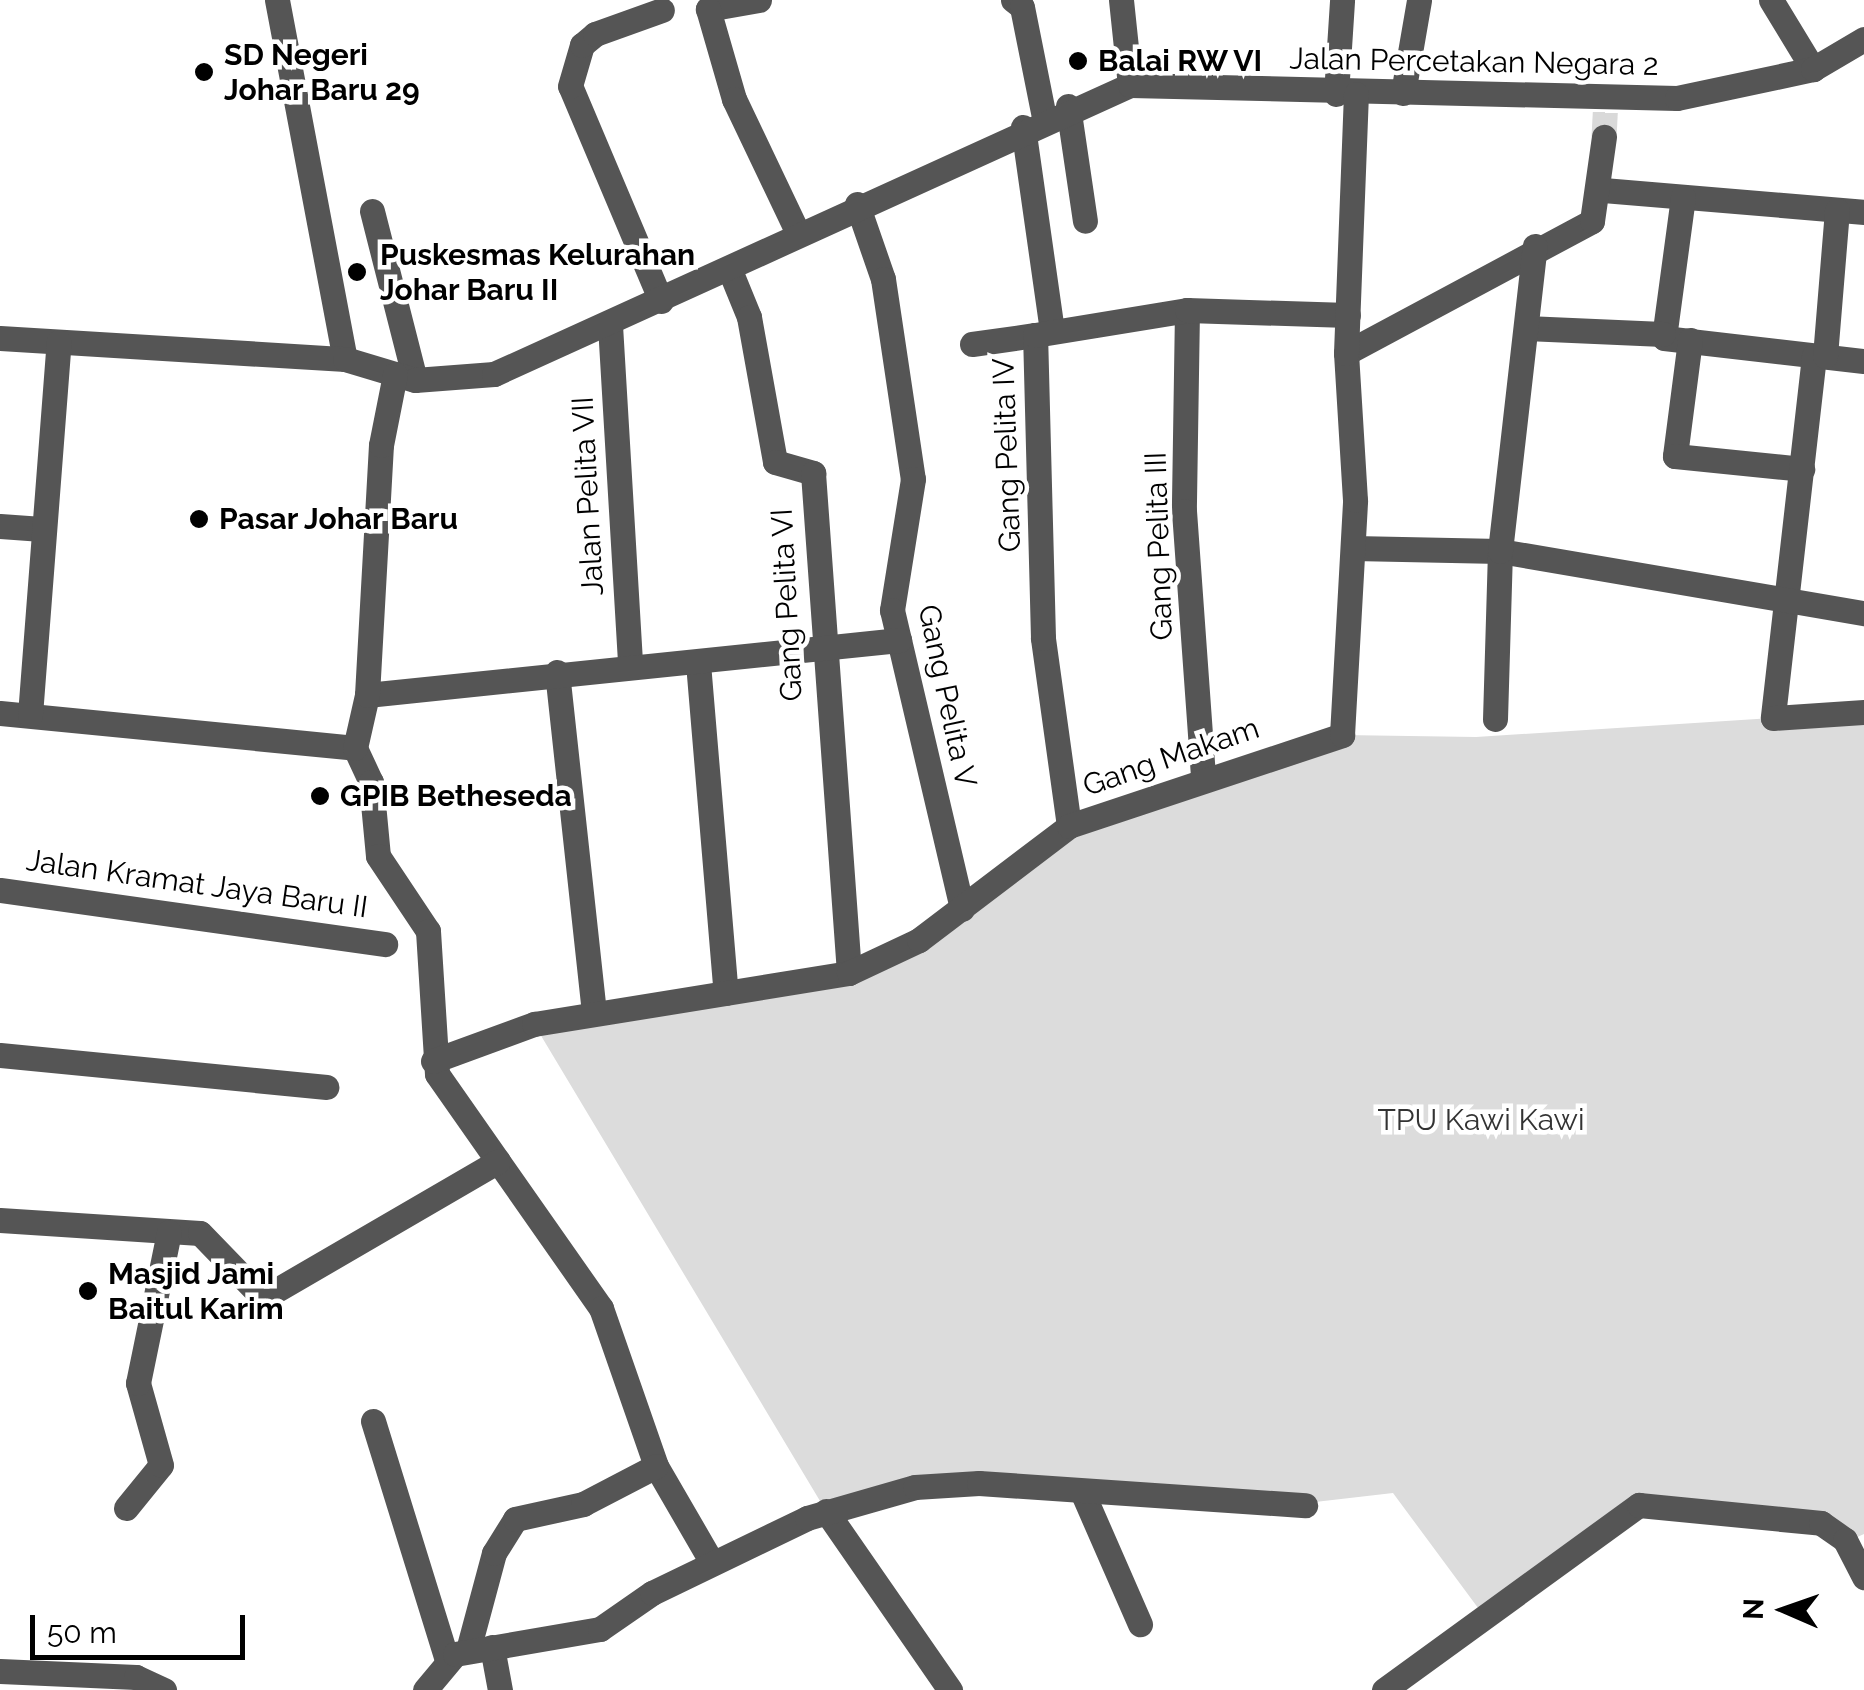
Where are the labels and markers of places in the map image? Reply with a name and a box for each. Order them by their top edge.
place label: SD Negeri Johar Baru 29 [224,37,420,108]
place label: Balai RW VI [1098,43,1264,79]
marker: Balai RW VI [1067,50,1089,72]
marker: SD Negeri Johar Baru 29 [193,61,215,83]
place label: Puskesmas Kelurahan Johar Baru II [380,237,695,308]
marker: Puskesmas Kelurahan Johar Baru II [344,259,370,285]
place label: Pasar Johar Baru [219,501,460,537]
marker: Pasar Johar Baru [188,508,210,530]
place label: GPIB Betheseda [340,778,572,814]
marker: GPIB Betheseda [309,785,331,807]
place label: Masjid Jami Baitul Karim [108,1256,284,1326]
marker: Masjid Jami Baitul Karim [77,1280,99,1302]

